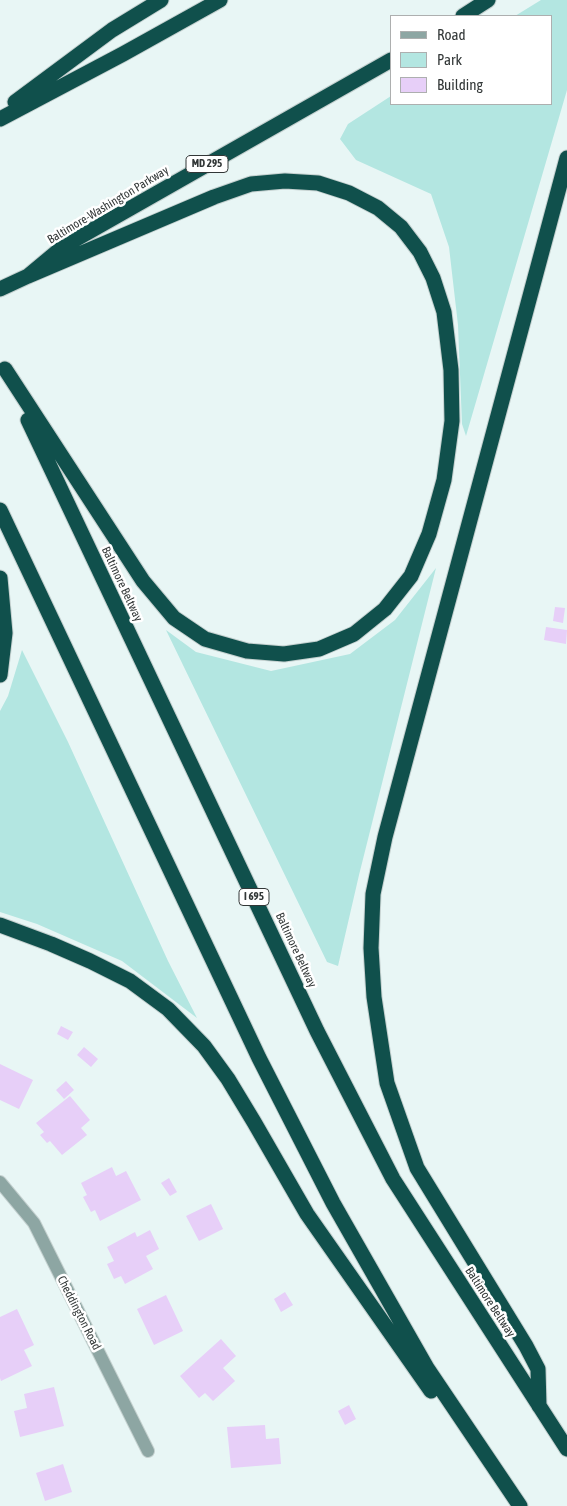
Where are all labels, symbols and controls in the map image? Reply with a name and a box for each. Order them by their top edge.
legend [390,15,552,105]
text: Road [437,26,466,43]
text: Park [437,51,462,68]
text: Building [437,76,483,93]
road number: MD 295 [186,156,228,172]
street label: Baltimore-Washington Parkway [45,163,171,247]
street label: Baltimore Beltway [98,544,146,624]
road number: I 695 [239,889,269,906]
street label: Baltimore Beltway [272,910,320,990]
street label: Baltimore Beltway [462,1264,518,1340]
street label: Cheddington Road [54,1274,104,1352]

